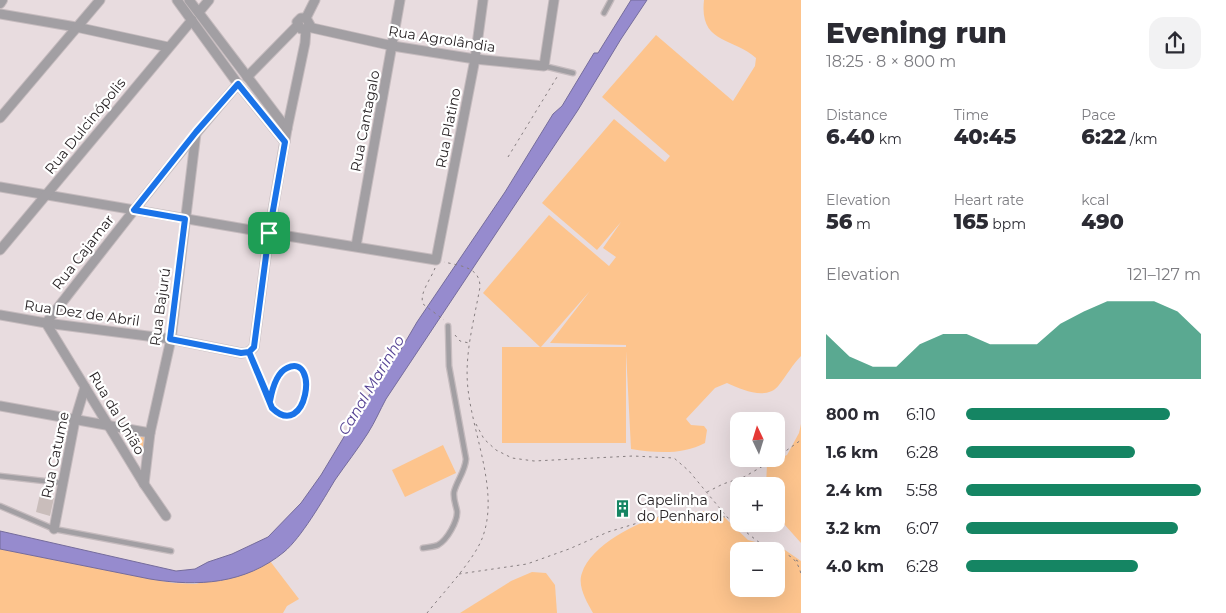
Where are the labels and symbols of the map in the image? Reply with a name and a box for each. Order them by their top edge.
street label: Rua Agrolândia [387,22,497,56]
street label: Rua Cantagalo [346,68,384,173]
street label: Rua Dulcinópolis [41,74,129,178]
street label: Rua Platino [431,86,465,170]
street label: Rua Cajamar [48,211,118,293]
pin [248,212,290,254]
street label: Rua Bajurú [146,267,174,347]
street label: Rua Dez de Abril [23,296,141,330]
water label: Canal Marinho [334,332,408,438]
street label: Rua da União [85,368,149,458]
street label: Rua Catume [37,410,73,500]
north arrow [730,412,785,468]
place label: Capelinha do Penharol [637,491,722,525]
building icon: Capelinha do Penharol [613,498,633,518]

